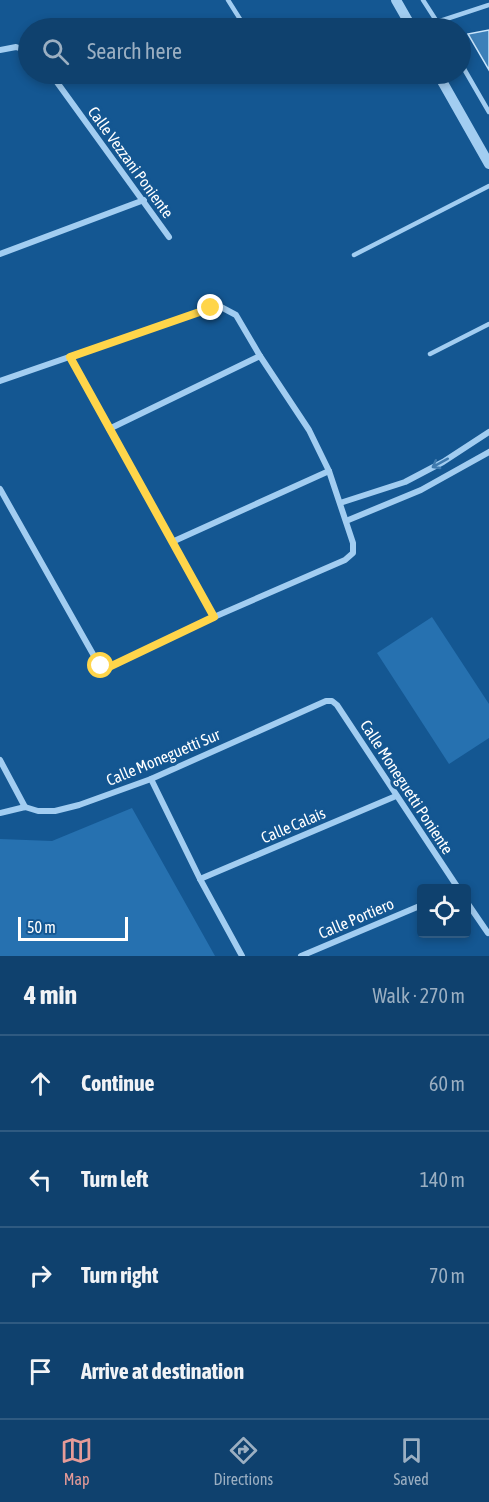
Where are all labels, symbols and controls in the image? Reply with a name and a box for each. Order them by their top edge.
search box [18,18,471,84]
icon: search [39,35,72,68]
text: Search here [87,38,182,64]
street label: Calle Vezzani Poniente [85,103,177,221]
route end [197,294,223,320]
one-way arrow [432,457,449,469]
route start [87,652,113,678]
street label: Calle Moneguetti Poniente [356,717,457,858]
street label: Calle Moneguetti Sur [103,725,223,790]
street label: Calle Calais [258,803,328,847]
map controls [417,884,471,938]
button: locate [417,884,471,938]
street label: Calle Portiero [316,894,396,942]
scale bar [18,914,128,942]
text: 50 m [27,918,56,936]
text: 4 min [24,980,77,1010]
text: Walk · 270 m [373,984,465,1007]
icon: ahead [24,1067,57,1100]
text: Continue [81,1070,155,1096]
text: 60 m [429,1072,465,1095]
icon: left [24,1163,57,1196]
text: Turn left [81,1166,148,1192]
text: 140 m [420,1168,465,1191]
icon: right [24,1259,57,1292]
text: Turn right [81,1262,158,1288]
text: 70 m [429,1264,465,1287]
icon: arrive [24,1355,57,1388]
text: Arrive at destination [81,1358,244,1384]
tab: Map [60,1434,93,1488]
tab: Directions [213,1434,273,1488]
tab: Saved [393,1434,429,1488]

